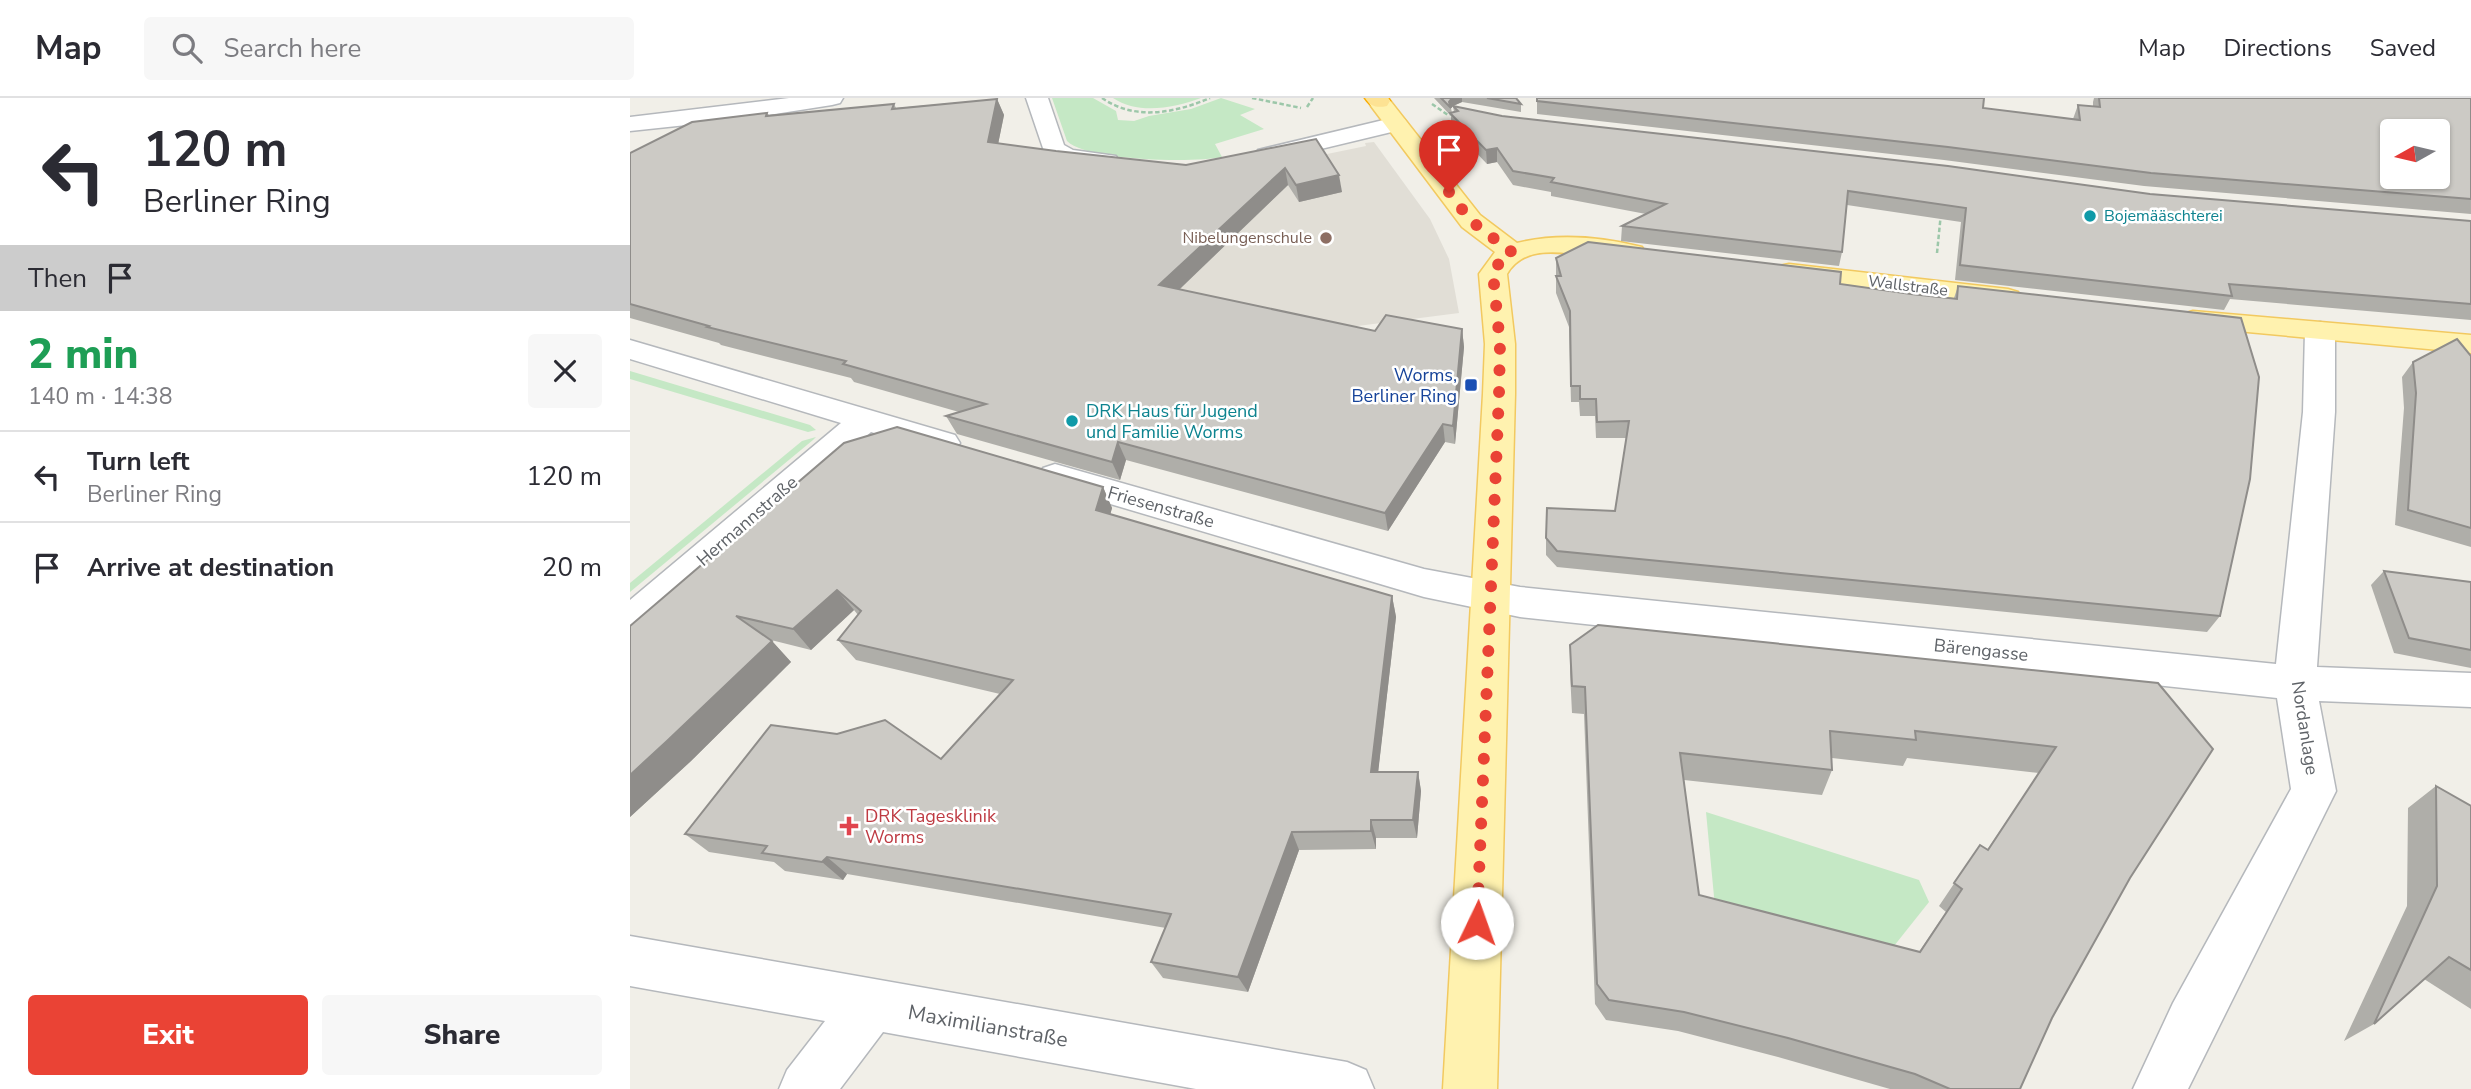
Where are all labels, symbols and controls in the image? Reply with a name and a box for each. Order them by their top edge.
search box [144,17,634,80]
text: Map [35,26,102,71]
icon: search [168,29,206,67]
text: Search here [224,31,361,66]
text: Map [2138,32,2185,64]
text: Directions [2223,32,2332,64]
text: Saved [2370,32,2436,64]
text: 120 m [143,116,287,183]
north arrow [2380,119,2450,189]
map controls [2380,119,2450,189]
pin [1419,120,1479,192]
icon: left [28,126,119,217]
icon: arrive [1430,131,1468,169]
text: Berliner Ring [143,180,331,223]
place label: Bojemääschterei [2104,205,2223,227]
marker: Bojemääschterei [2082,208,2098,224]
place label: Nibelungenschule [1182,227,1312,249]
marker: Nibelungenschule [1318,230,1334,246]
icon: arrive [101,259,139,297]
text: Then [28,261,87,296]
street label: Wallstraße [1867,270,1949,302]
text: 2 min [28,326,138,383]
button: close [528,334,602,408]
place label: Worms, Berliner Ring [1351,363,1457,408]
marker: Worms, Berliner Ring [1463,377,1479,393]
text: 140 m · 14:38 [28,381,173,412]
place label: DRK Haus für Jugend und Familie Worms [1086,399,1258,444]
marker: DRK Haus für Jugend und Familie Worms [1064,413,1080,429]
text: Turn left [87,444,190,479]
icon: left [28,458,66,496]
text: 120 m [526,459,602,494]
street label: Hermannstraße [691,470,803,572]
text: Berliner Ring [87,479,222,510]
street label: Friesenstraße [1105,480,1217,534]
icon: arrive [28,549,66,587]
text: Arrive at destination [87,550,334,585]
text: 20 m [542,550,602,585]
street label: Bärengasse [1933,633,2029,667]
street label: Nordanlage [2286,679,2324,777]
place label: DRK Tagesklinik Worms [865,804,997,849]
marker: DRK Tagesklinik Worms [839,816,859,836]
position arrow [1440,886,1514,960]
button: Exit [28,995,308,1075]
button: Share [322,995,602,1075]
street label: Maximilianstraße [906,998,1070,1054]

